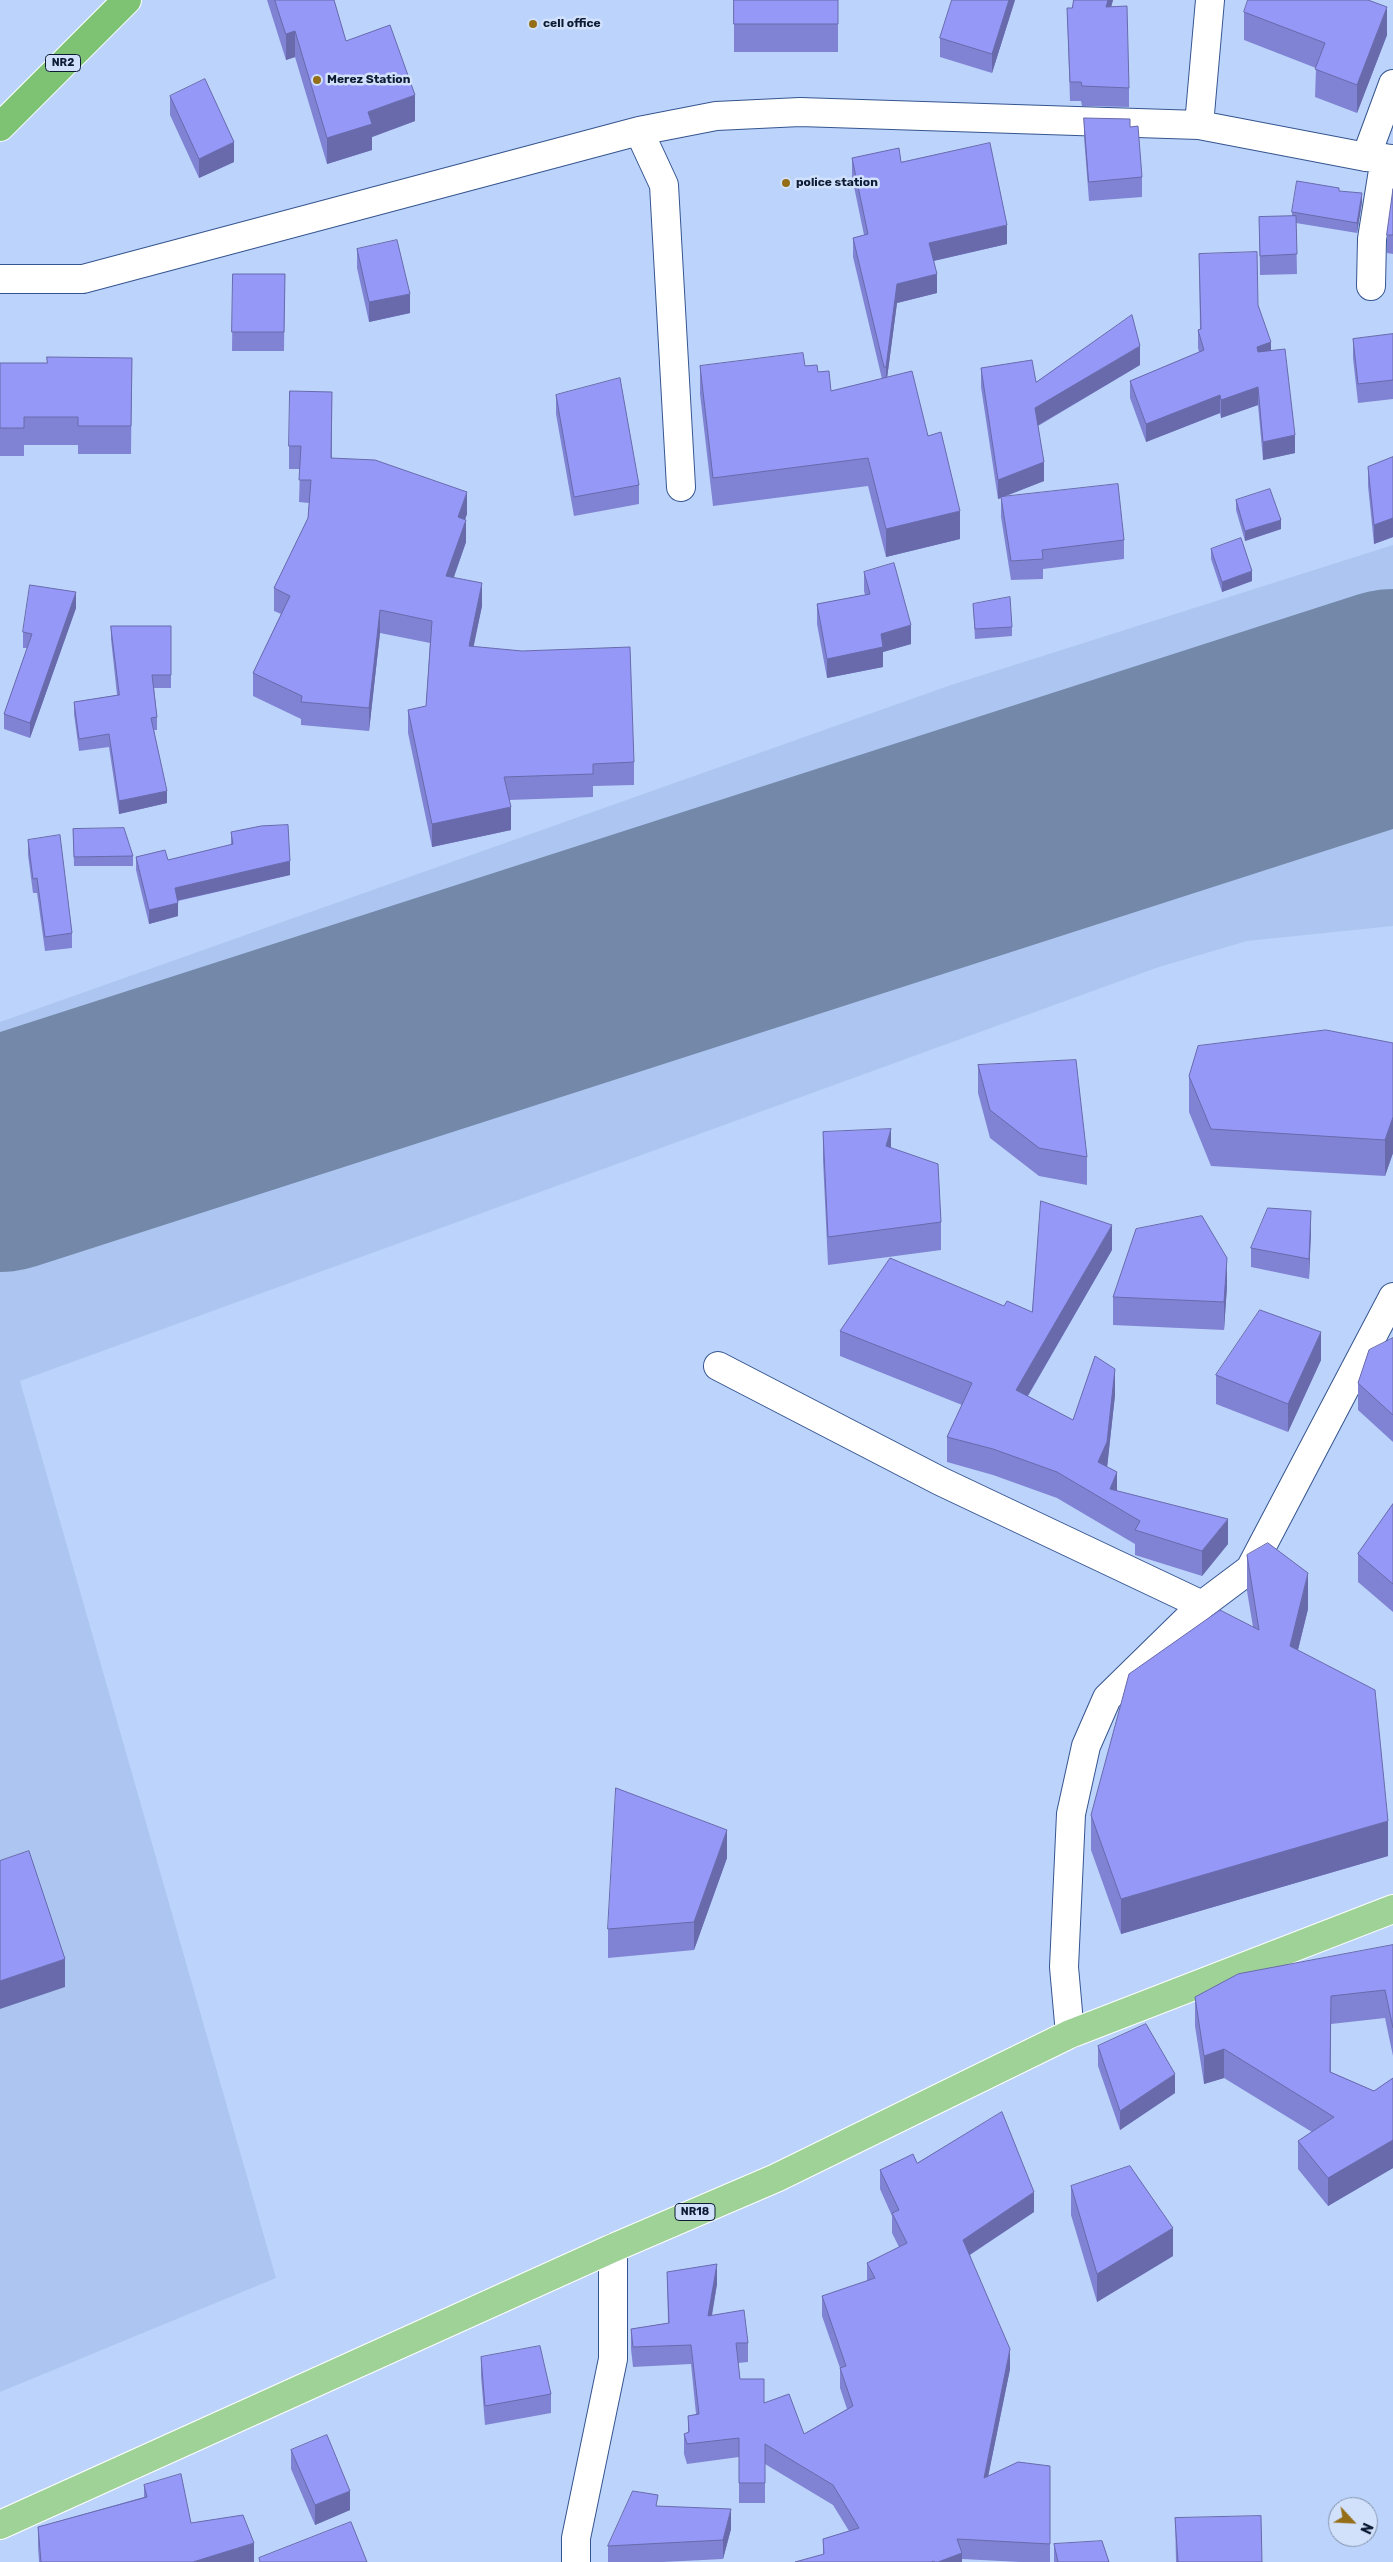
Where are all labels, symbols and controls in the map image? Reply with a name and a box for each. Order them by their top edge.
place label: cell office [543,17,601,31]
marker: cell office [527,18,539,30]
road number: NR2 [46,54,80,72]
place label: Merez Station [327,73,410,87]
marker: Merez Station [311,74,323,86]
place label: police station [796,176,878,190]
marker: police station [780,177,792,189]
road number: NR18 [675,2204,715,2220]
north arrow [1328,2497,1378,2547]
text: N [1356,2520,1376,2536]

